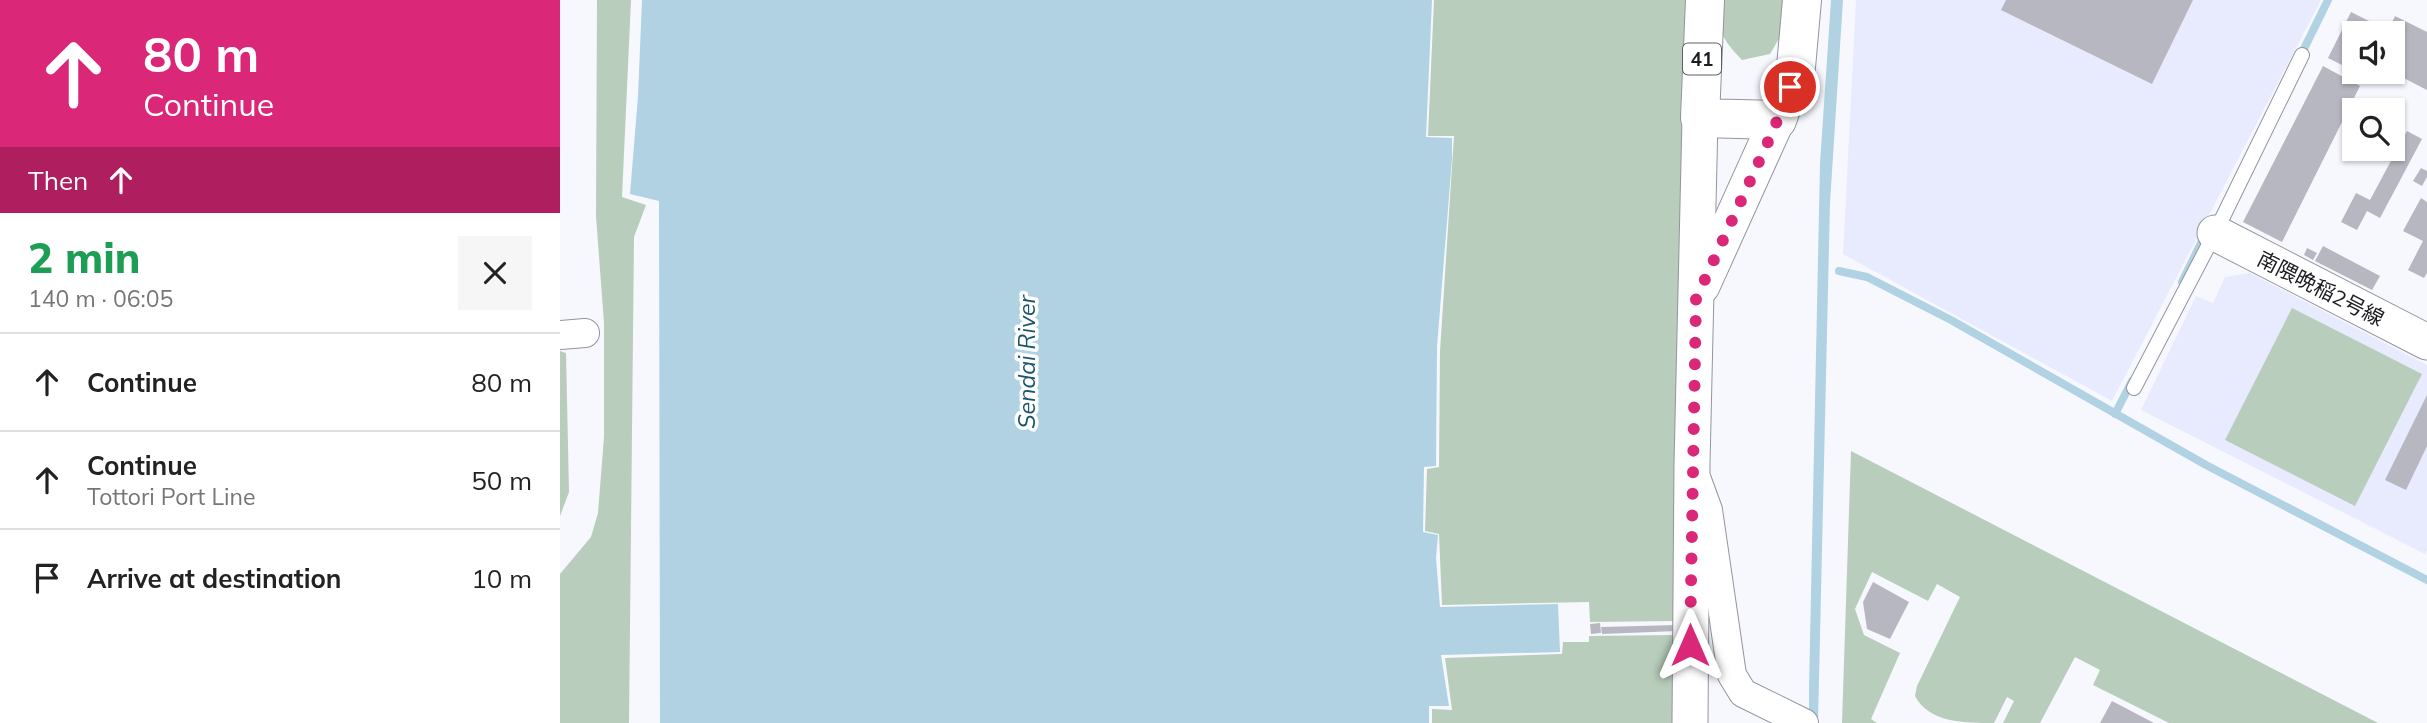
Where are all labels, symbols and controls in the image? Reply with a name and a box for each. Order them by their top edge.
map controls [2342,21,2405,161]
button: sound [2342,21,2405,84]
text: 80 m [143,23,259,84]
icon: ahead [28,28,119,119]
road number: 41 [1683,44,1721,74]
pin [1760,57,1820,117]
icon: arrive [1771,68,1809,106]
text: Continue [143,84,274,124]
button: search [2342,98,2405,161]
icon: ahead [102,161,140,199]
text: Then [28,164,88,197]
text: 2 min [28,231,141,284]
button: close [458,236,532,310]
street label: 南隈晩稲2号線 [2253,245,2389,331]
text: 140 m · 06:05 [28,284,173,313]
water label: Sendai River [1012,294,1041,429]
icon: ahead [28,363,66,401]
text: Continue [87,366,197,399]
text: 80 m [471,366,532,399]
text: Continue [87,449,197,482]
icon: ahead [28,461,66,499]
text: 50 m [471,464,532,497]
text: Tottori Port Line [87,482,255,511]
icon: arrive [28,559,66,597]
text: Arrive at destination [87,562,342,595]
text: 10 m [471,562,532,595]
position arrow [1653,608,1727,682]

